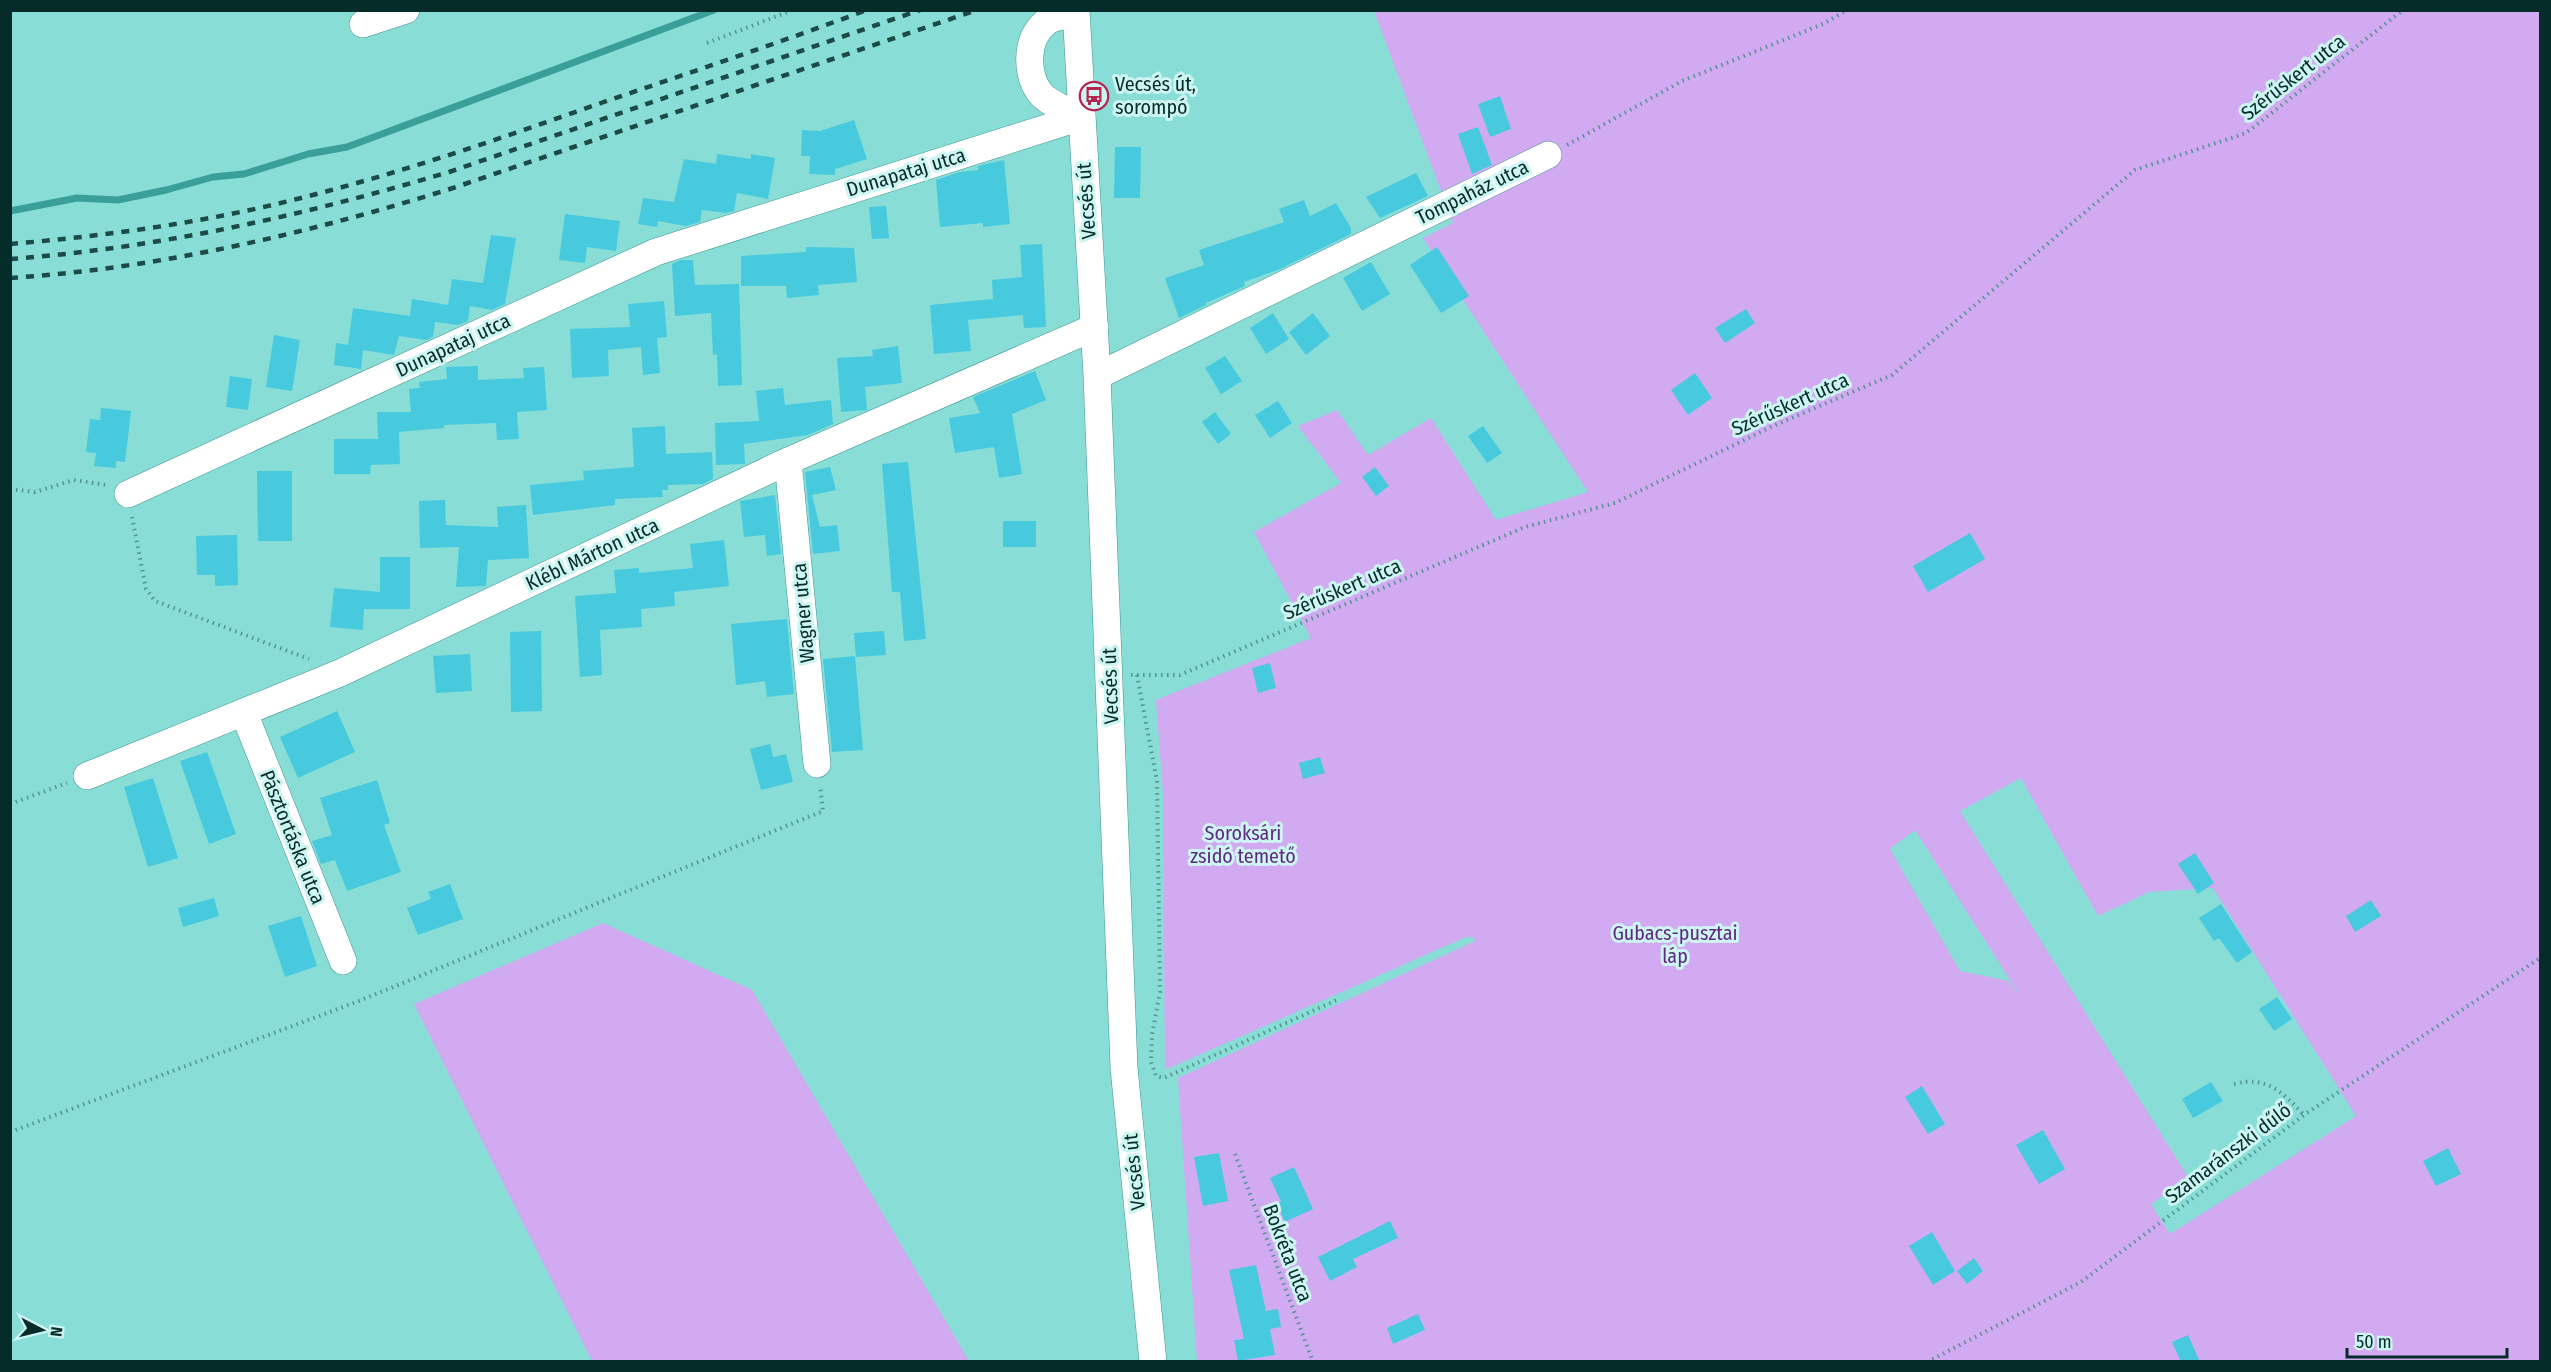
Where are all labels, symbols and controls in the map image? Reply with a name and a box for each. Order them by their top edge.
street label: Szérűskert utca [2236,29,2350,125]
place label: Vecsés út, sorompó [1115,72,1196,119]
bus stop icon: Vecsés út, sorompó [1078,80,1110,112]
street label: Dunapataj utca [844,143,968,201]
street label: Tompaház utca [1412,154,1532,230]
street label: Vecsés út [1071,161,1101,240]
street label: Dunapataj utca [392,308,514,382]
street label: Szérűskert utca [1728,368,1852,440]
street label: Klébl Márton utca [522,513,662,595]
street label: Szérűskert utca [1280,553,1404,625]
street label: Wagner utca [787,562,819,664]
street label: Vecsés út [1097,647,1123,725]
street label: Pásztortáska utca [255,767,331,907]
park label: Soroksári zsidó temető [1190,821,1296,868]
park label: Gubacs-pusztai láp [1612,921,1738,968]
street label: Szamaránszki dűlő [2160,1098,2296,1208]
street label: Vecsés út [1118,1132,1150,1211]
street label: Bokréta utca [1258,1201,1318,1305]
north arrow [12,1300,72,1360]
scale bar [2347,1321,2508,1359]
text: N [46,1326,66,1338]
text: 50 m [2356,1331,2392,1353]

